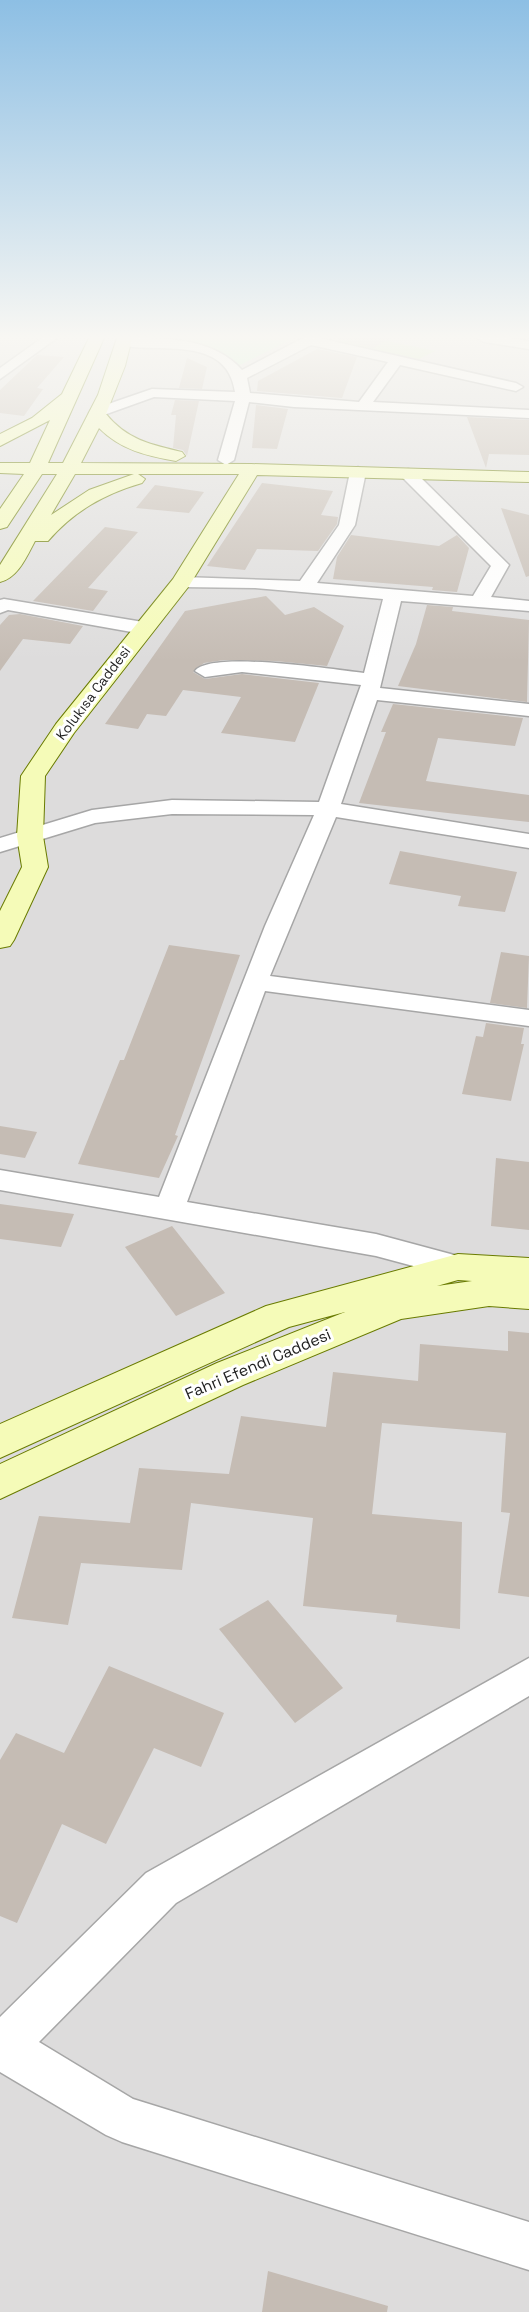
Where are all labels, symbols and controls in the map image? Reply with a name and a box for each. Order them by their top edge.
street label: Kolukısa Caddesi [52,643,134,743]
street label: Fahri Efendi Caddesi [182,1324,334,1404]

